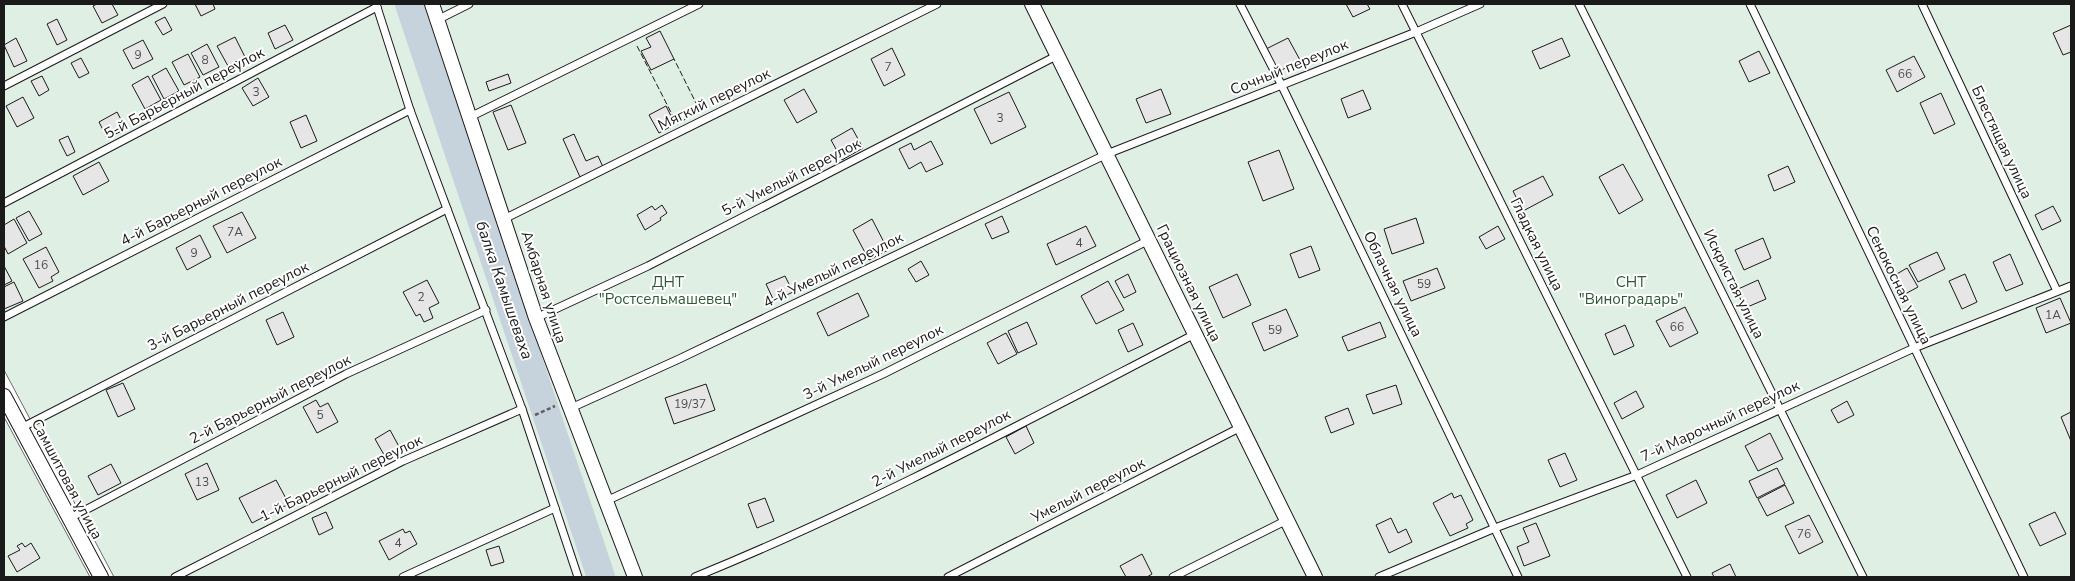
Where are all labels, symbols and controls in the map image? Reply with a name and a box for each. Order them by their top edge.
street label: Сочный переулок [1227,34,1351,100]
street label: 5-й Барьерный переулок [100,42,268,144]
house number: 9 [134,47,142,63]
house number: 8 [201,52,209,68]
house number: 7 [884,59,892,75]
street label: Мягкий переулок [654,63,774,135]
house number: 66 [1898,66,1912,82]
street label: Блестящая улица [1967,82,2037,202]
house number: 3 [252,84,260,100]
house number: 3 [996,110,1004,126]
street label: 5-й Умелый переулок [718,133,864,221]
street label: 4-й Барьерный переулок [117,152,285,250]
street label: Гладкая улица [1506,194,1568,294]
water label: балка Камышеваха [470,218,538,362]
street label: Грациозная улица [1152,221,1226,345]
street label: Сенокосная улица [1862,222,1936,348]
house number: 7А [227,224,243,240]
street label: Искристая улица [1699,226,1769,342]
street label: 4-й Умелый переулок [760,227,906,313]
street label: Амбарная улица [516,228,572,346]
street label: Облачная улица [1359,228,1427,340]
house number: 4 [1075,235,1083,251]
house number: 9 [190,245,198,261]
house number: 16 [34,257,48,273]
street label: 3-й Барьерный переулок [144,257,312,355]
park label: ДНТ "Ростсельмашевец" [599,272,737,309]
park label: СНТ "Виноградарь" [1579,272,1683,309]
house number: 59 [1417,276,1431,292]
house number: 2 [417,289,425,305]
house number: 1А [2045,307,2061,323]
street label: 3-й Умелый переулок [800,319,946,405]
house number: 66 [1670,319,1684,335]
house number: 59 [1268,322,1282,338]
street label: 2-й Барьерный переулок [186,350,354,448]
street label: 7-й Марочный переулок [1637,375,1803,467]
house number: 19/37 [674,396,706,412]
street label: 2-й Умелый переулок [868,404,1014,492]
house number: 5 [316,407,324,423]
street label: Самшитовая улица [27,415,107,543]
street label: 1-й Барьерный переулок [256,430,426,526]
street label: Умелый переулок [1027,453,1148,528]
house number: 13 [195,474,209,490]
house number: 76 [1797,526,1811,542]
house number: 4 [394,535,402,551]

